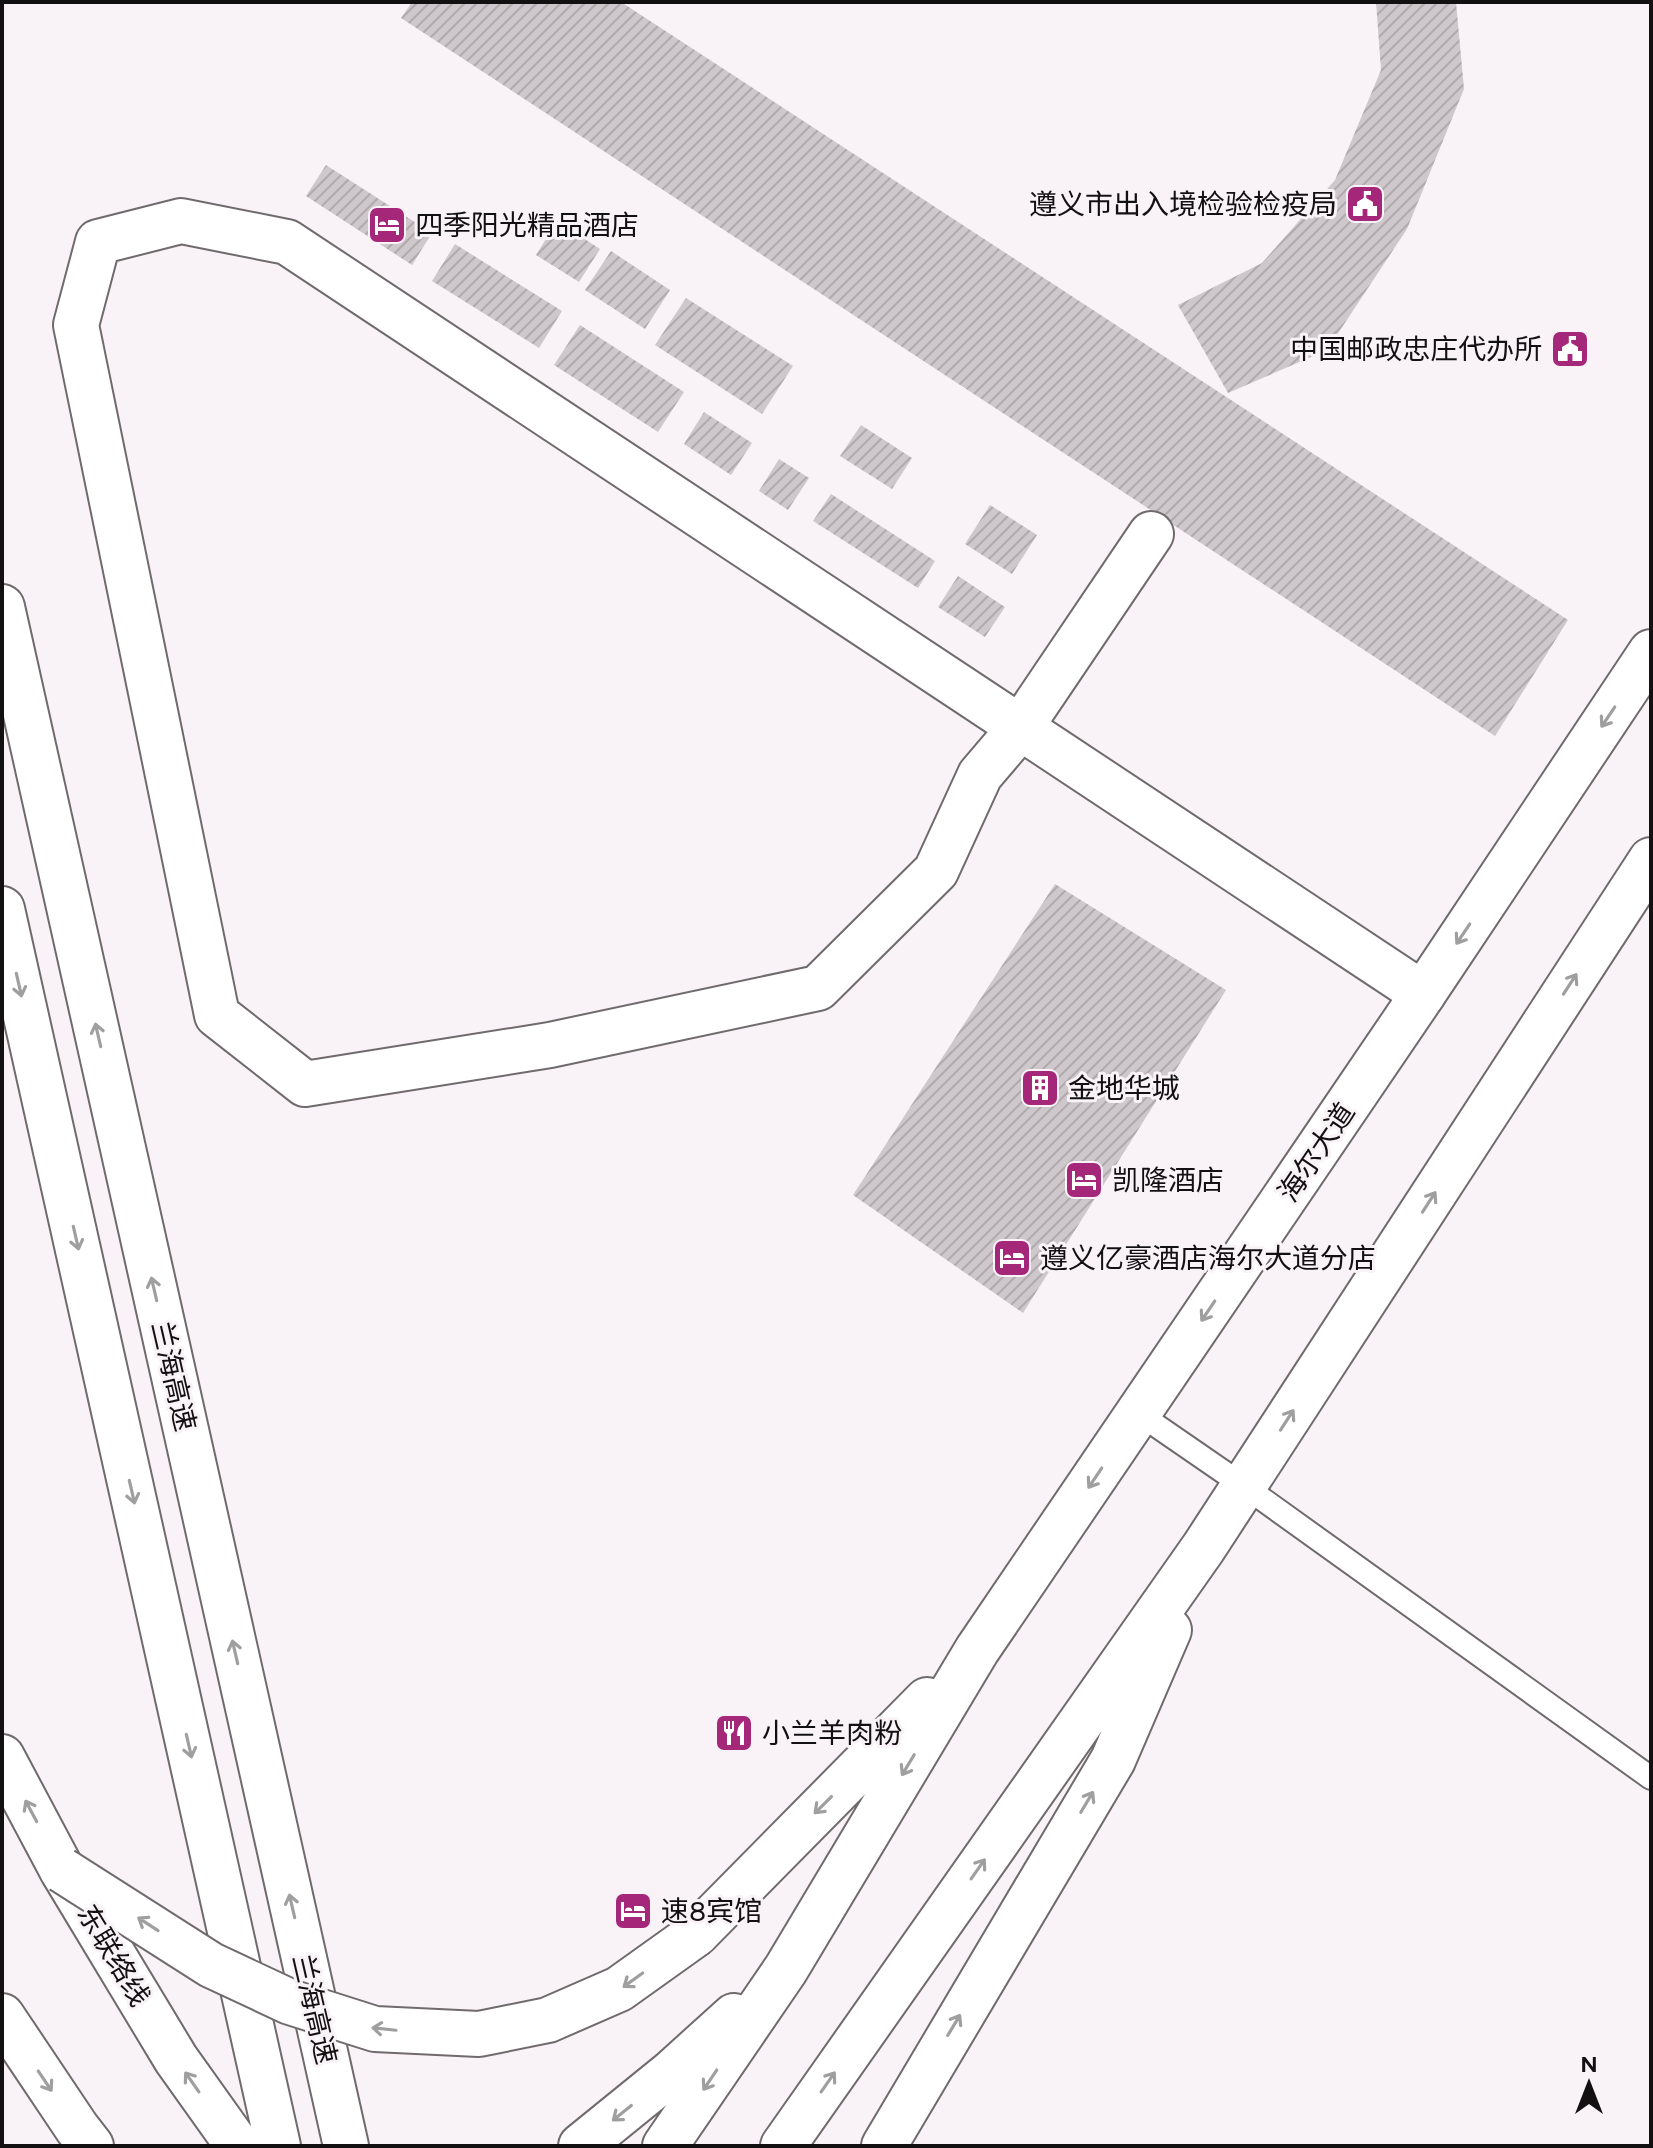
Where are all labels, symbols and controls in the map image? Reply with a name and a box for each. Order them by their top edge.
public building icon: 遵义市出入境检验检疫局 [1344,183,1386,225]
place label: 遵义市出入境检验检疫局 [1029,187,1337,221]
hotel icon: 四季阳光精品酒店 [366,204,408,246]
place label: 四季阳光精品酒店 [415,208,639,242]
public building icon: 中国邮政忠庄代办所 [1549,328,1591,370]
place label: 中国邮政忠庄代办所 [1290,332,1542,366]
one-way arrow [1599,706,1616,728]
one-way arrow [1455,922,1472,944]
one-way arrow [12,971,27,997]
one-way arrow [1563,973,1579,996]
one-way arrow [90,1023,105,1049]
building icon: 金地华城 [1019,1067,1061,1109]
place label: 金地华城 [1068,1071,1180,1105]
street label: 海尔大道 [1271,1096,1361,1208]
hotel icon: 凯隆酒店 [1063,1159,1105,1201]
place label: 凯隆酒店 [1112,1163,1224,1197]
one-way arrow [1421,1191,1437,1214]
one-way arrow [69,1225,84,1251]
hotel icon: 遵义亿豪酒店海尔大道分店 [991,1237,1033,1279]
place label: 遵义亿豪酒店海尔大道分店 [1040,1241,1376,1275]
one-way arrow [146,1277,161,1302]
one-way arrow [1200,1300,1216,1322]
street label: 兰海高速 [145,1318,203,1434]
one-way arrow [1279,1409,1295,1432]
one-way arrow [1086,1466,1103,1488]
one-way arrow [125,1479,140,1505]
one-way arrow [227,1640,242,1665]
restaurant icon: 小兰羊肉粉 [713,1712,755,1754]
place label: 小兰羊肉粉 [762,1716,902,1750]
one-way arrow [182,1733,197,1758]
one-way arrow [900,1753,916,1776]
one-way arrow [1080,1791,1096,1814]
one-way arrow [814,1795,833,1814]
one-way arrow [22,1800,38,1823]
one-way arrow [970,1859,986,1881]
hotel icon: 速8宾馆 [612,1890,654,1932]
one-way arrow [284,1894,299,1919]
place label: 速8宾馆 [661,1894,762,1928]
street label: 东联络线 [71,1898,157,2012]
one-way arrow [137,1916,160,1932]
street label: 兰海高速 [286,1951,344,2067]
one-way arrow [622,1971,644,1988]
one-way arrow [946,2014,962,2037]
one-way arrow [371,2021,397,2036]
north arrow [1549,2044,1629,2124]
text: N [1580,2051,1598,2078]
one-way arrow [702,2069,718,2091]
one-way arrow [37,2070,53,2092]
one-way arrow [184,2072,200,2094]
one-way arrow [820,2072,836,2094]
one-way arrow [612,2104,633,2122]

